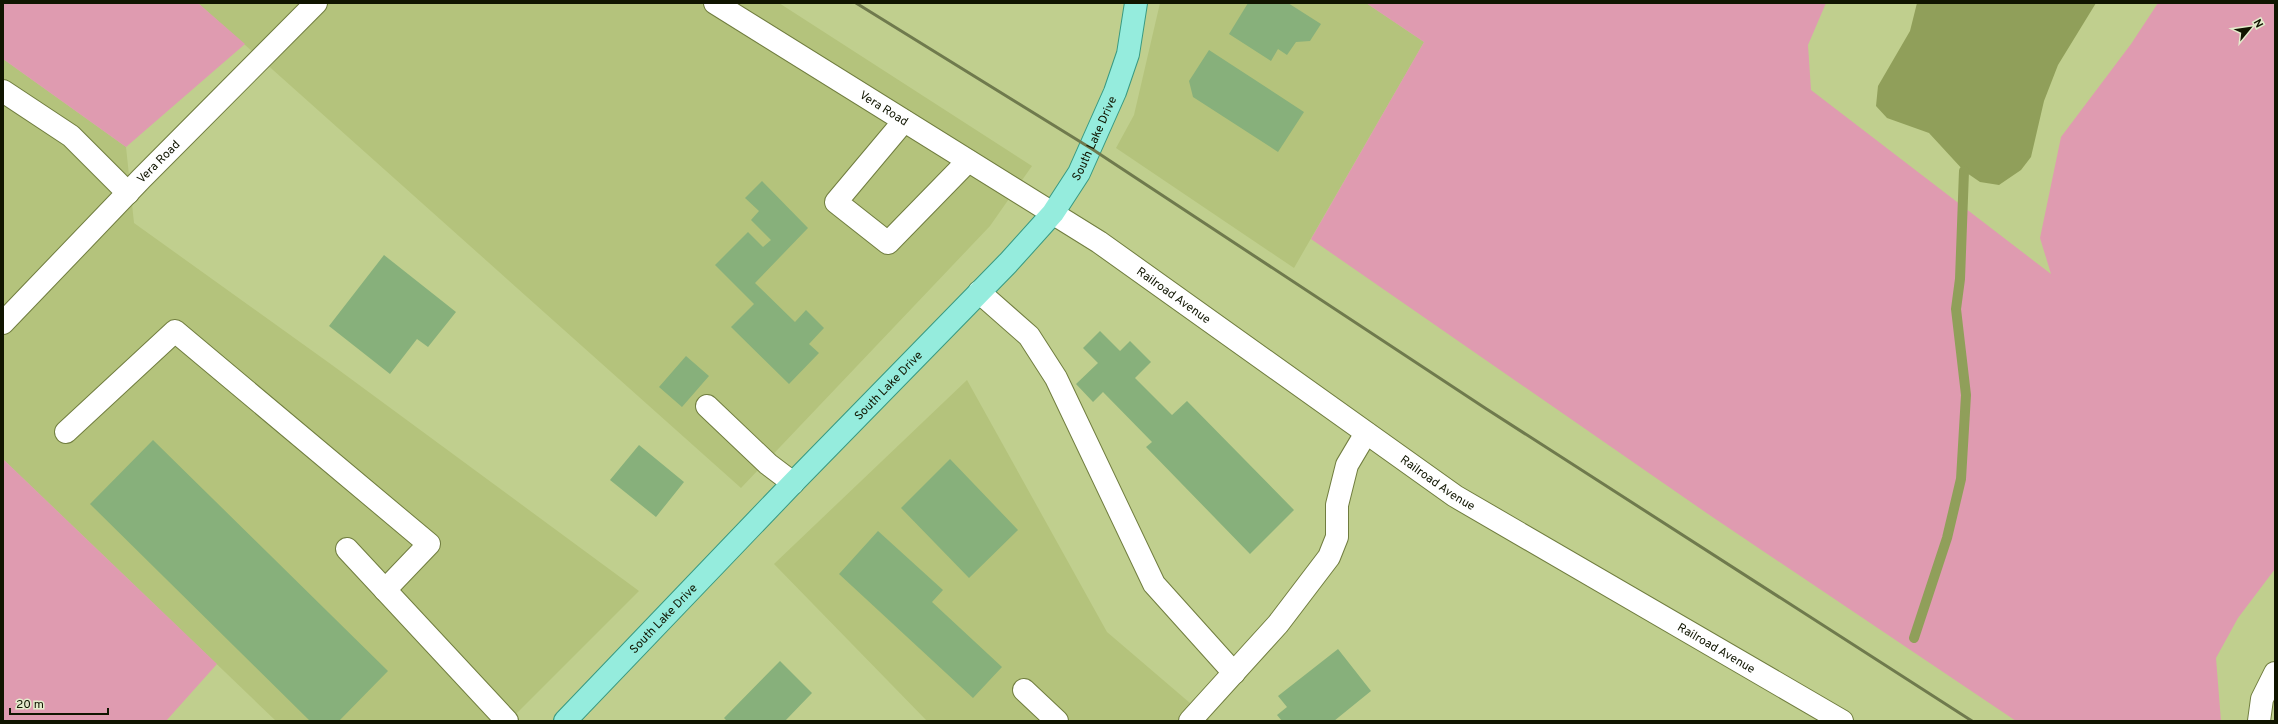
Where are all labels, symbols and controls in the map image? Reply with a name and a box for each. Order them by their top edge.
north arrow [2230,8,2270,48]
text: N [2250,17,2266,30]
street label: Vera Road [856,88,911,130]
street label: South Lake Drive [1069,94,1121,184]
street label: Vera Road [134,137,184,187]
street label: Railroad Avenue [1133,264,1213,328]
street label: South Lake Drive [851,348,927,424]
street label: Railroad Avenue [1397,452,1478,515]
street label: South Lake Drive [627,581,701,658]
street label: Railroad Avenue [1674,620,1758,678]
scale bar [10,690,108,716]
text: 20 m [16,697,44,713]

